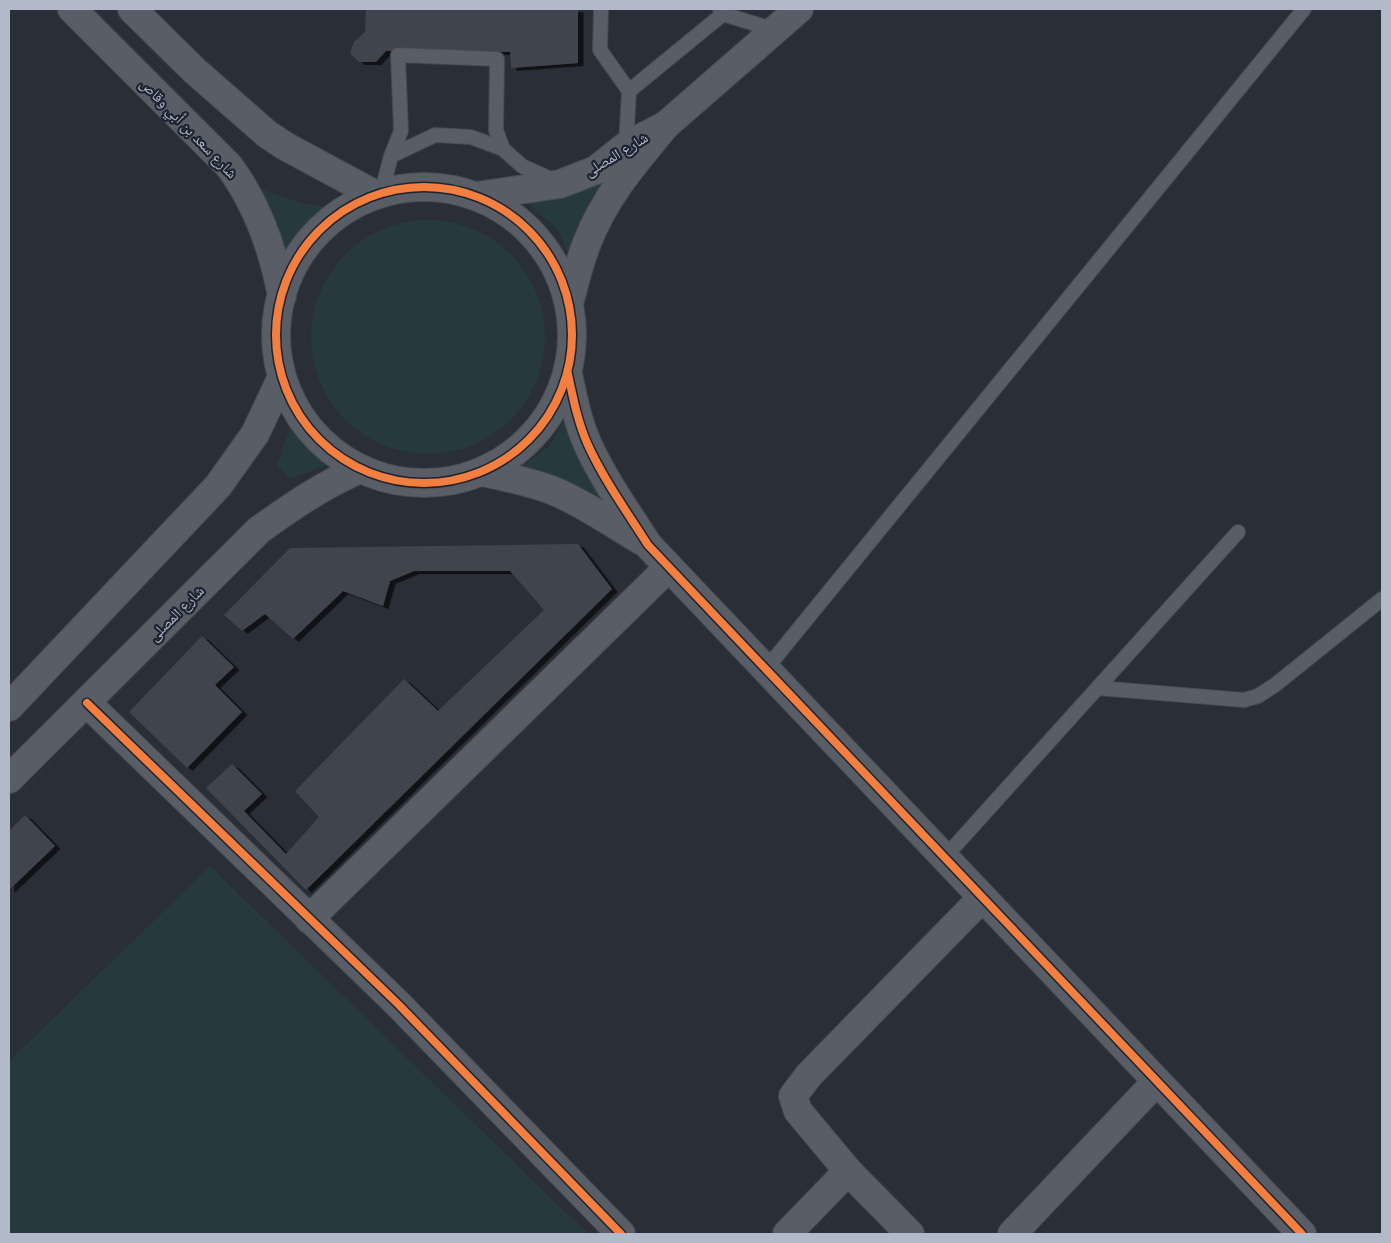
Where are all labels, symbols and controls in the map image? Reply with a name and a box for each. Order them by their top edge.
street label: شارع سعد بن أبي وقاص [134,74,242,184]
street label: شارع المصلى [581,127,652,181]
street label: شارع المصلى [144,581,209,646]

